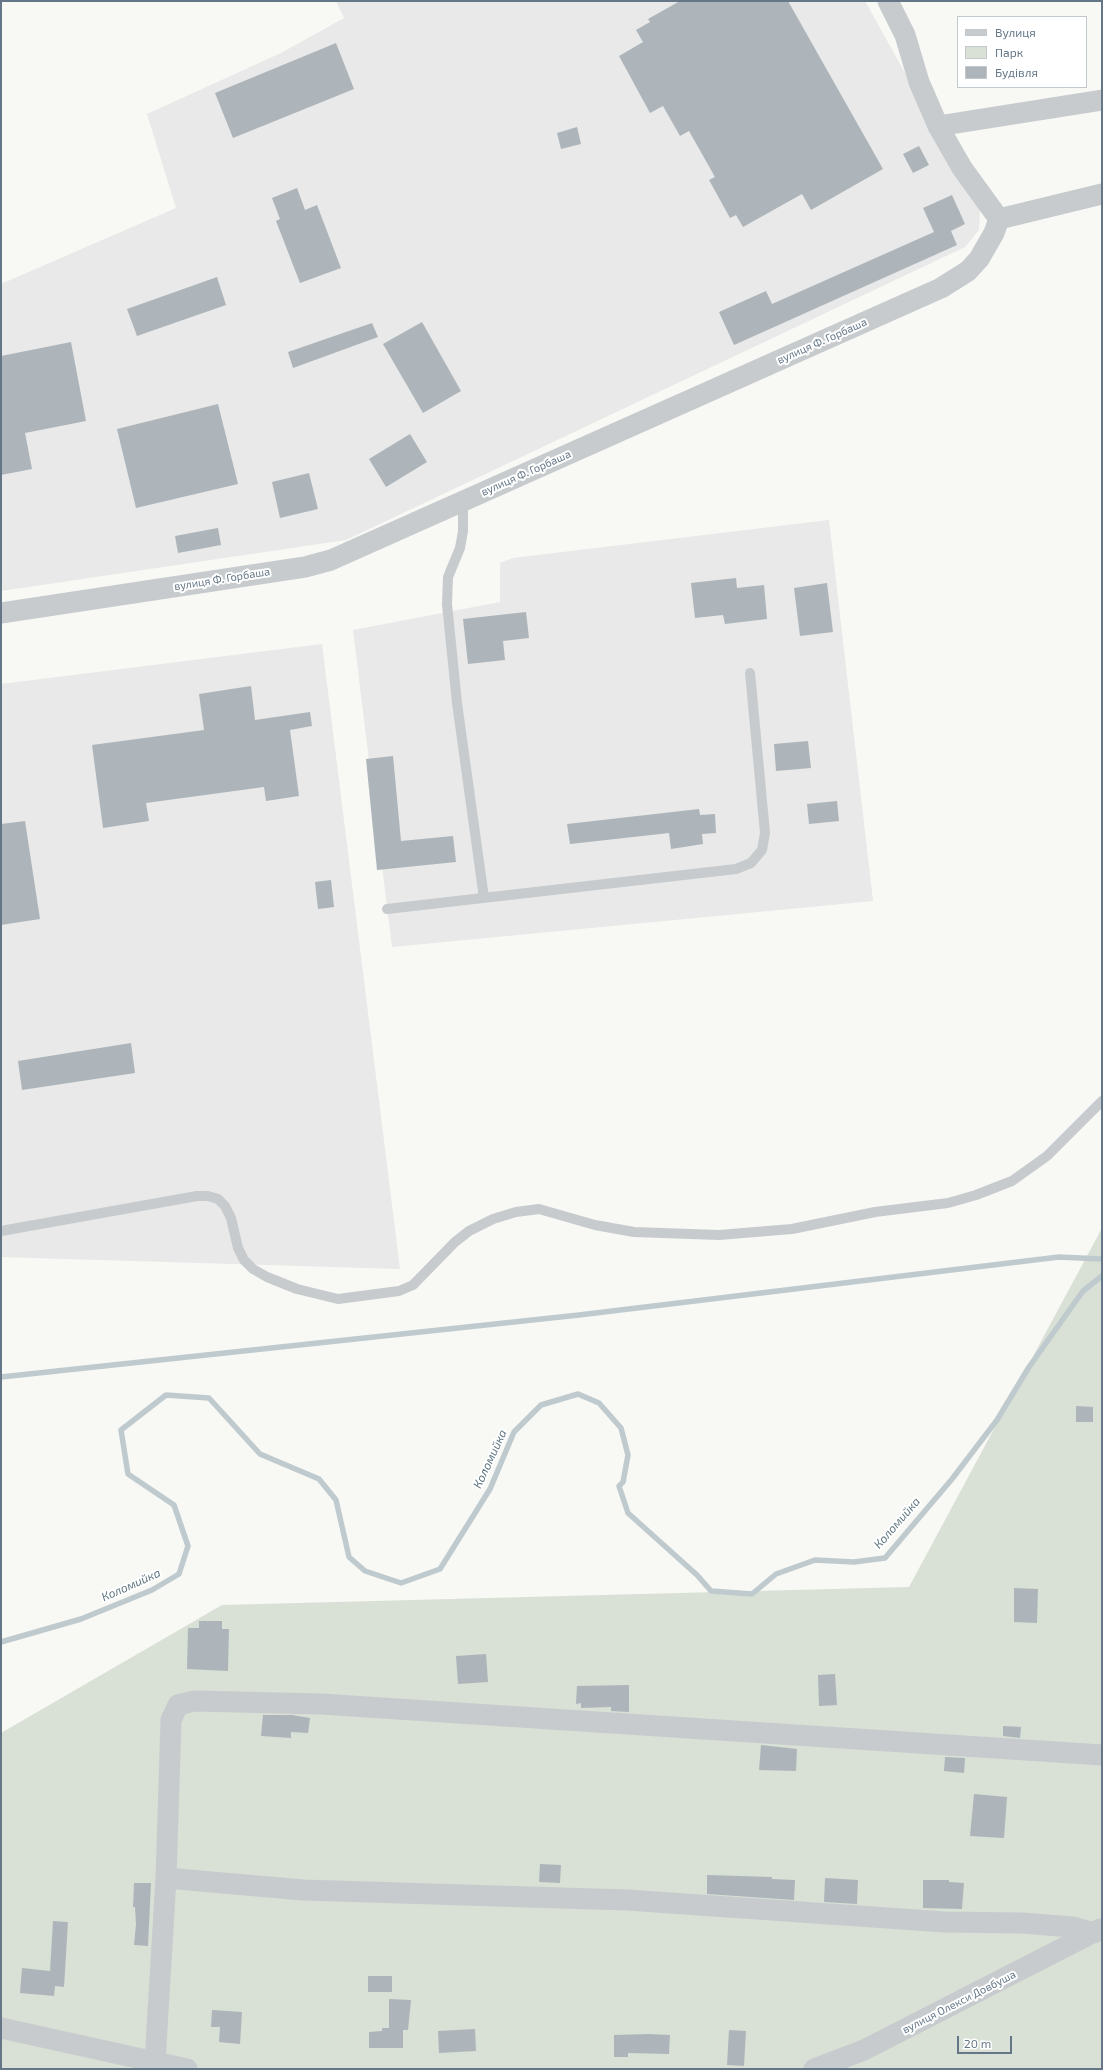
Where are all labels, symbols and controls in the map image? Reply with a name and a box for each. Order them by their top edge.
legend [957,16,1087,88]
text: Вулиця [995,25,1036,39]
text: Парк [995,45,1023,59]
text: Будівля [995,65,1038,79]
street label: вулиця Ф. Горбаша [775,315,869,367]
street label: вулиця Ф. Горбаша [479,447,573,499]
street label: вулиця Ф. Горбаша [173,565,271,593]
water label: Коломийка [470,1427,510,1491]
water label: Коломийка [871,1494,923,1552]
water label: Коломийка [99,1566,163,1604]
street label: вулиця Олекси Довбуша [900,1968,1018,2036]
scale bar [959,2028,1014,2054]
text: 20 m [964,2036,991,2050]

